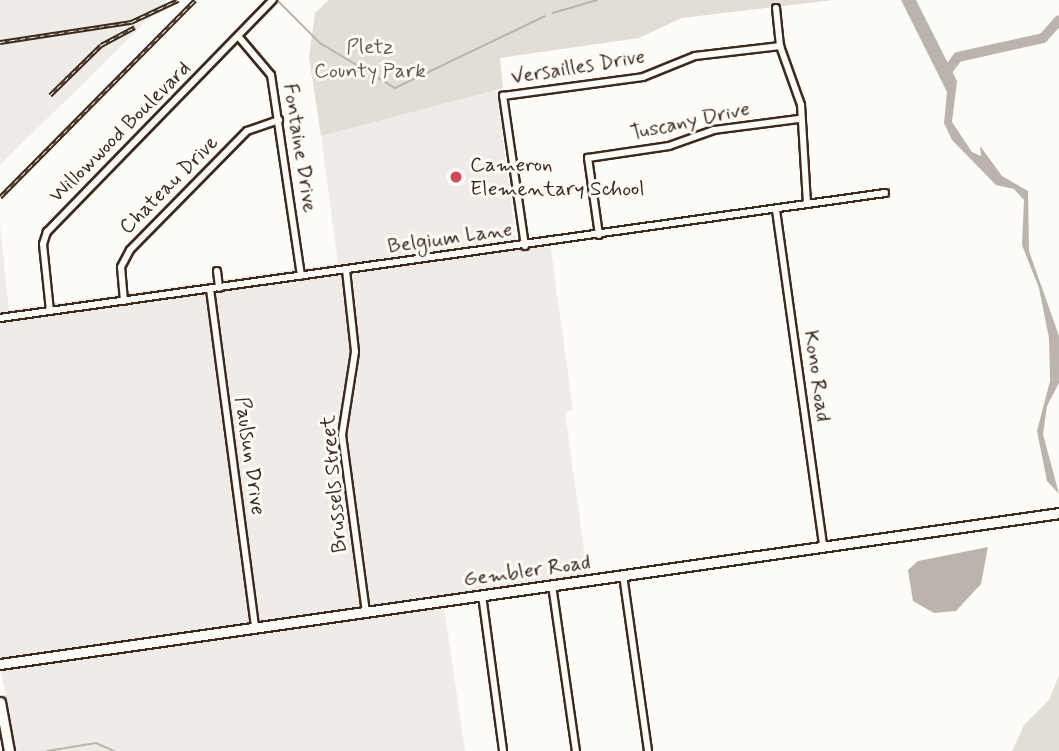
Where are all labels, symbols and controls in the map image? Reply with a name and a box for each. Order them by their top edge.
park label: Pletz County Park [315,34,425,84]
street label: Versailles Drive [509,44,647,90]
street label: Willowwood Boulevard [45,57,195,207]
street label: Fontaine Drive [277,82,323,214]
street label: Tuscany Drive [629,96,751,146]
street label: Chateau Drive [114,130,224,240]
place label: Cameron Elementary School [470,152,645,202]
marker: Cameron Elementary School [448,169,464,185]
street label: Belgium Lane [387,217,513,259]
street label: Kono Road [798,329,836,423]
street label: Paulsun Drive [229,396,271,516]
street label: Brussels Street [315,414,353,554]
street label: Gembler Road [462,550,592,592]

